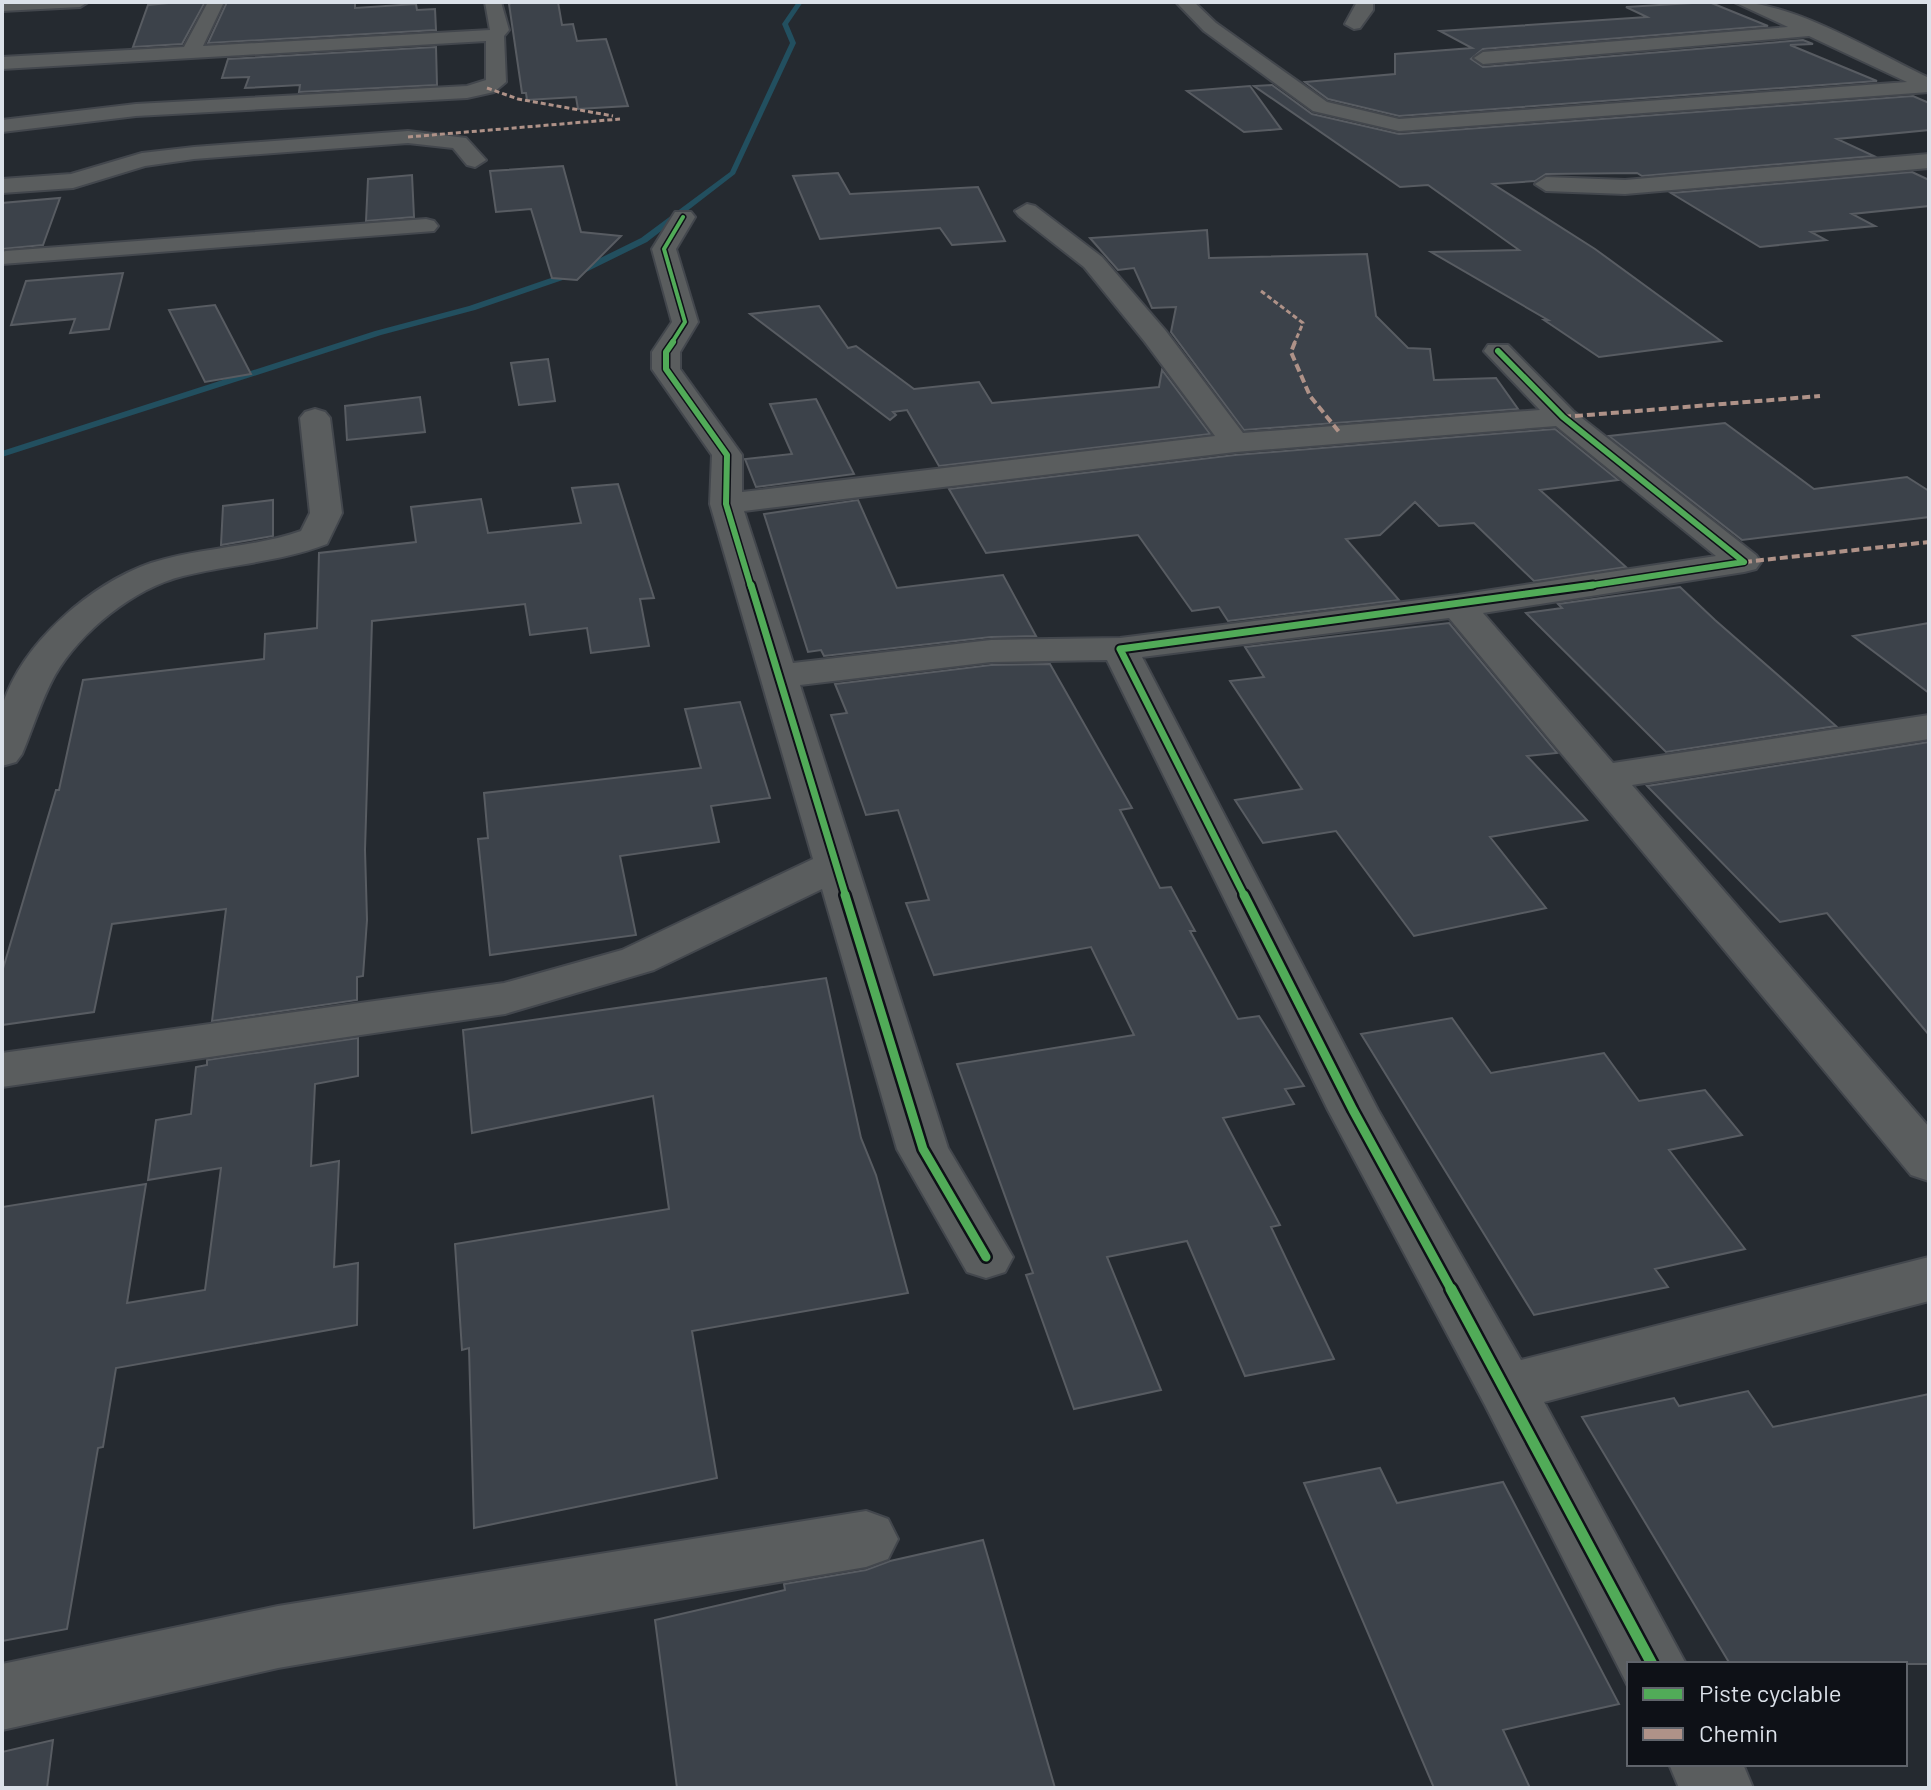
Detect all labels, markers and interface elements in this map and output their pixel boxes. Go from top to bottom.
legend [1627,1662,1907,1766]
text: Piste cyclable [1699,1678,1842,1707]
text: Chemin [1699,1718,1778,1747]

